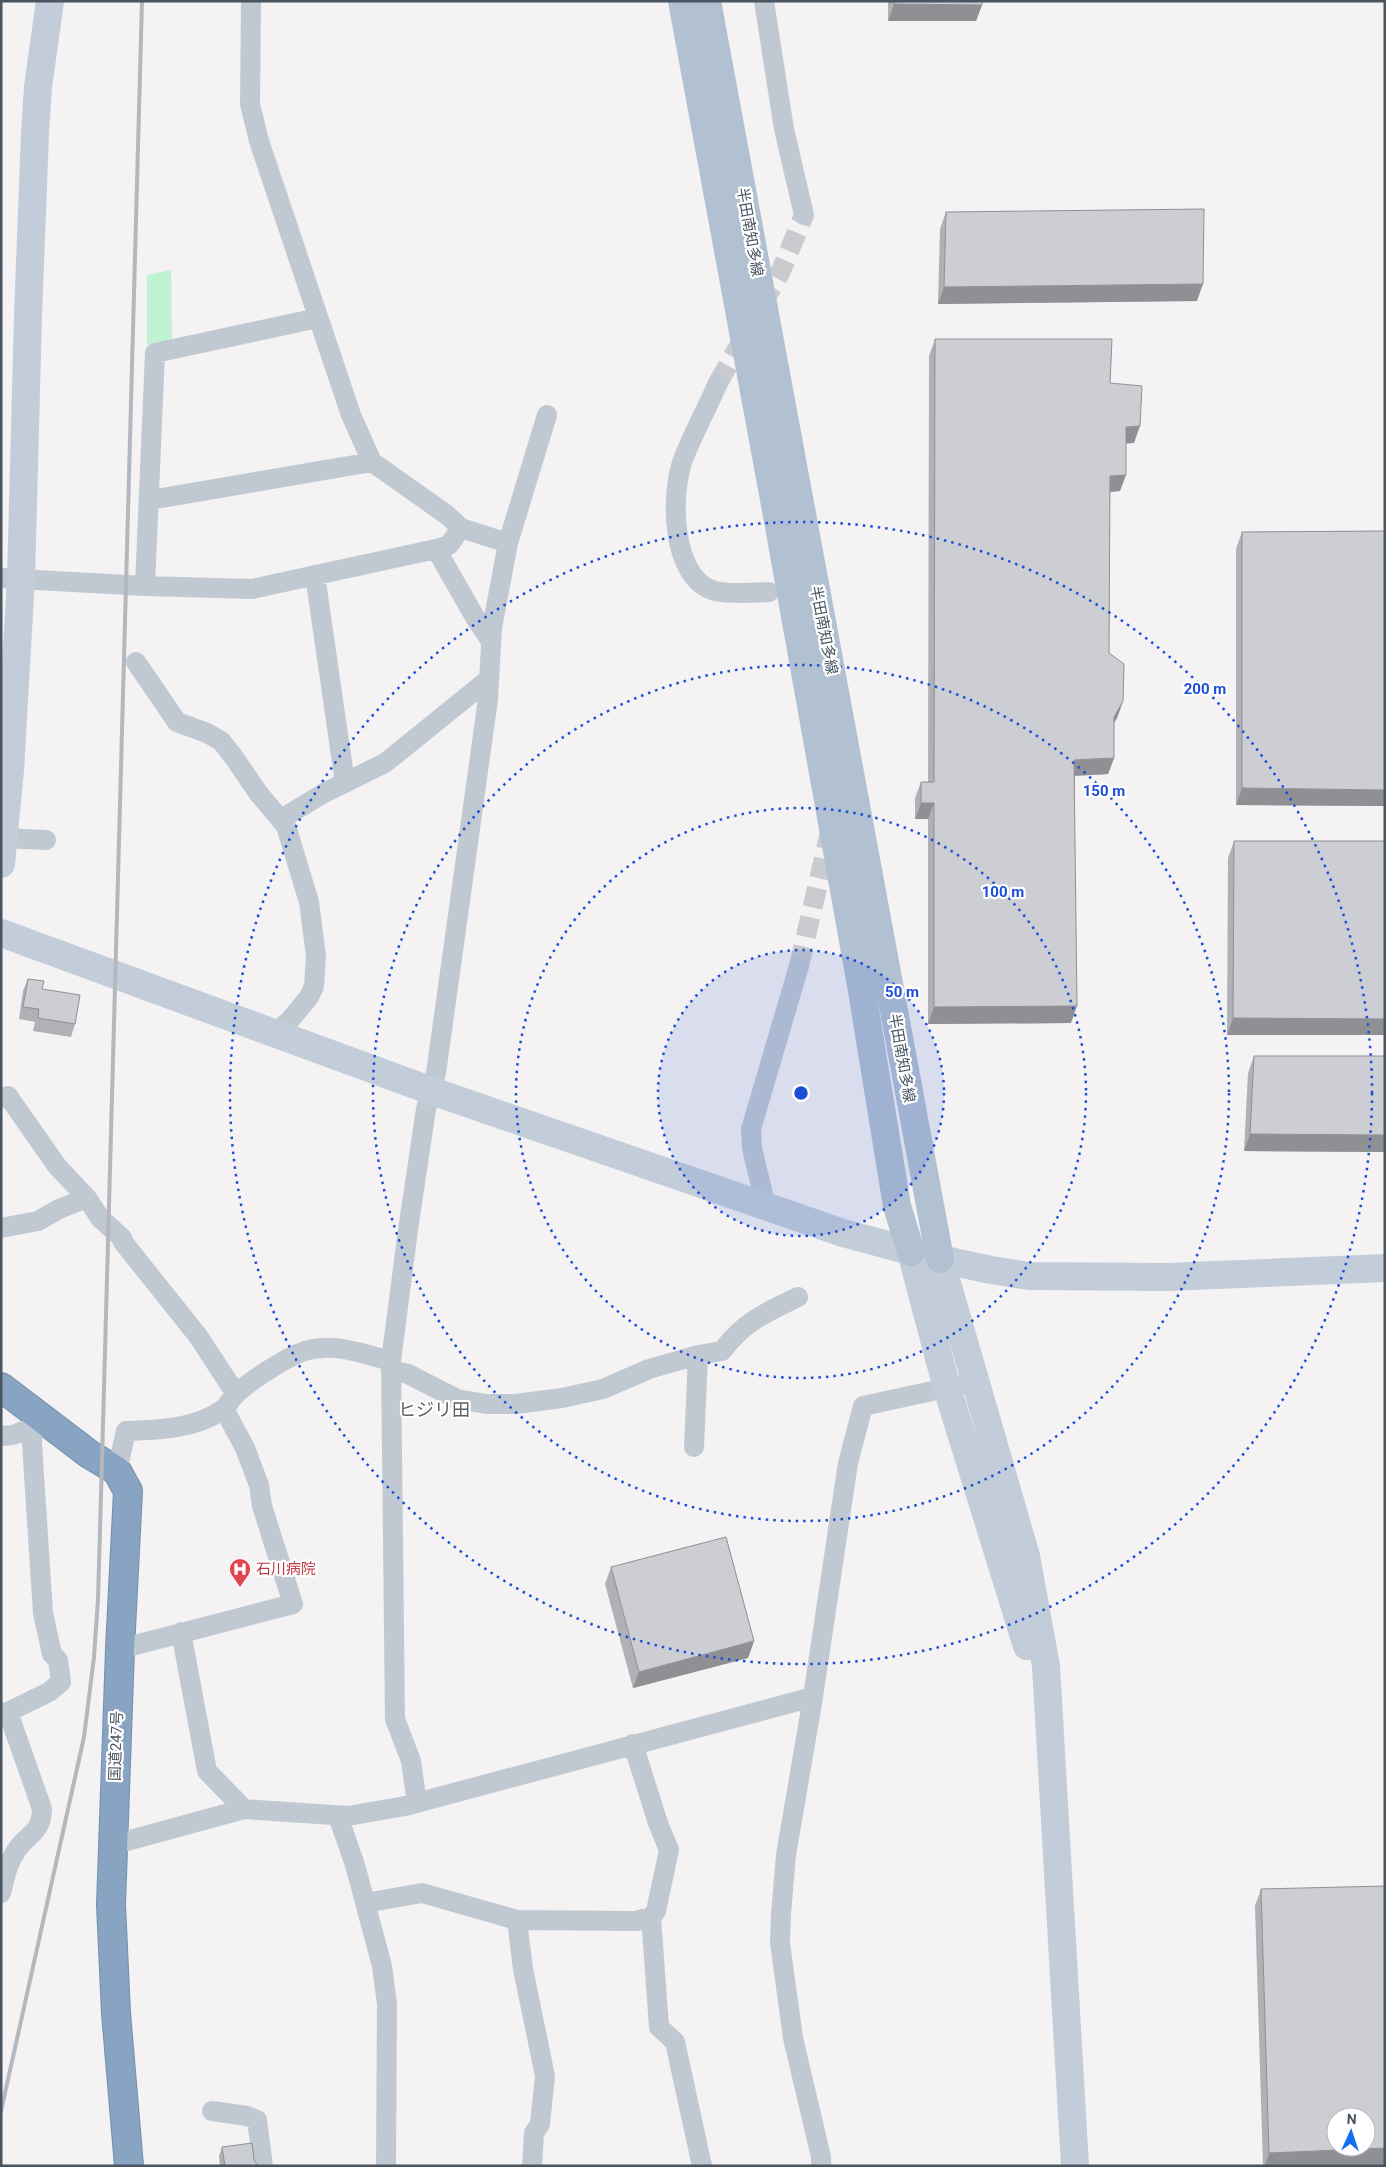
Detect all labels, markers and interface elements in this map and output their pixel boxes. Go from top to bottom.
street label: 半田南知多線 [733,186,767,278]
street label: 半田南知多線 [807,584,841,676]
text: 200 m [1184,680,1226,698]
text: 150 m [1083,782,1125,800]
text: 100 m [982,883,1024,901]
text: 50 m [885,983,919,1001]
street label: 半田南知多線 [885,1012,919,1104]
centre of rings [792,1084,810,1102]
district label: ヒジリ田 [398,1399,470,1420]
hospital icon: 石川病院 [228,1557,252,1588]
place label: 石川病院 [256,1560,316,1578]
street label: 国道247号 [106,1711,126,1781]
north arrow [1326,2107,1376,2157]
text: N [1346,2111,1357,2127]

